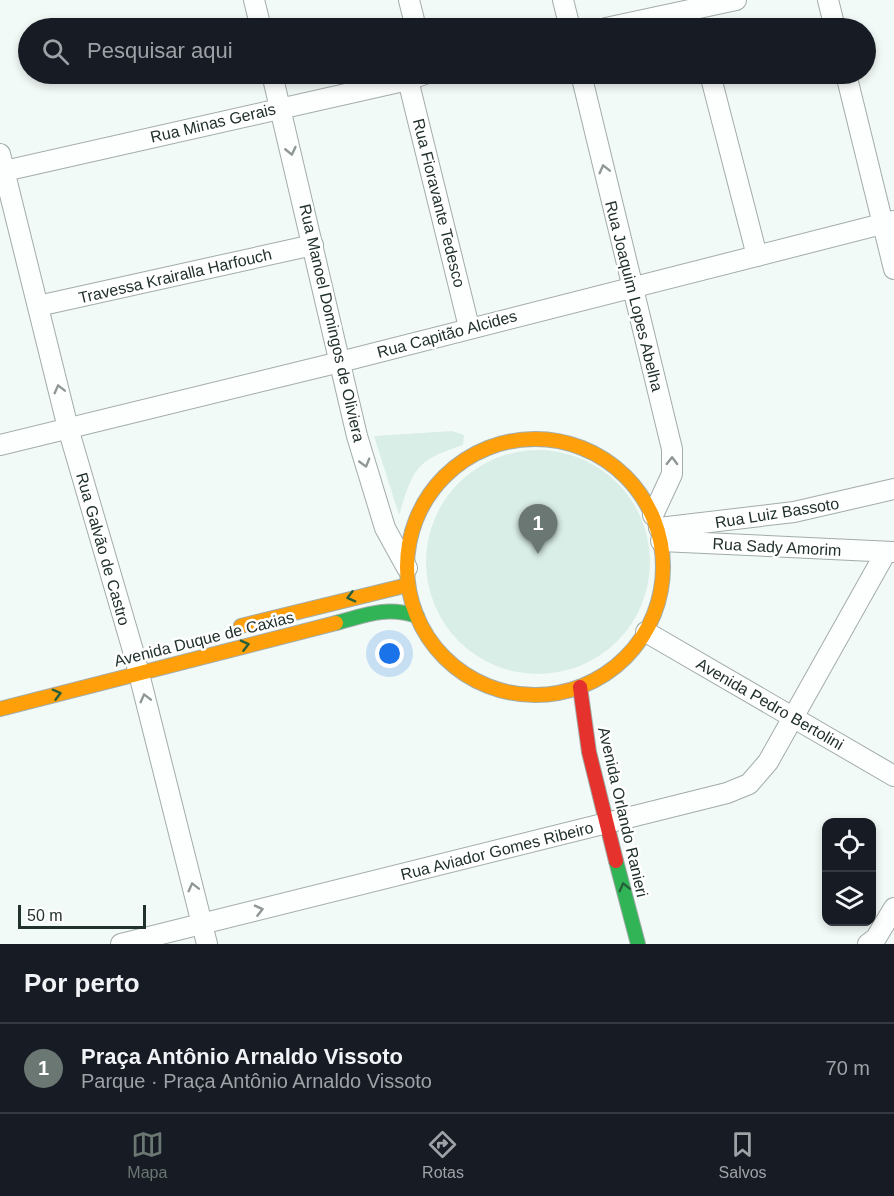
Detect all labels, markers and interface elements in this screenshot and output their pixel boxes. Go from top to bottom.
search box [18,18,876,84]
icon: search [39,35,72,68]
text: Pesquisar aqui [87,38,233,63]
street label: Rua Minas Gerais [149,100,277,146]
street label: Rua Fioravante Tedesco [410,117,468,289]
one-way arrow [283,146,296,156]
one-way arrow [598,165,611,175]
street label: Rua Joaquim Lopes Abelha [602,199,666,393]
street label: Rua Manoel Domingos de Oliviera [296,202,368,444]
street label: Travessa Krairalla Harfouch [77,245,273,307]
street label: Rua Capitão Alcides [375,307,519,361]
one-way arrow [53,384,66,394]
one-way arrow [358,457,370,468]
one-way arrow [666,457,678,466]
street label: Rua Galvão de Castro [73,471,133,628]
street label: Rua Luiz Bassoto [714,495,840,531]
pin: 1 [518,504,558,554]
street label: Rua Sady Amorim [712,535,842,559]
one-way arrow [346,590,356,603]
street label: Avenida Duque de Caxias [112,608,296,670]
your location [375,639,404,668]
one-way arrow [240,640,250,653]
street label: Avenida Pedro Bertolini [693,655,847,753]
one-way arrow [51,688,61,701]
one-way arrow [140,693,152,704]
street label: Avenida Orlando Ranieri [595,725,651,899]
map controls [822,818,876,926]
button: locate [822,818,876,872]
street label: Rua Aviador Gomes Ribeiro [399,819,595,883]
button: layers [822,872,876,926]
one-way arrow [188,882,200,893]
one-way arrow [618,882,631,892]
scale bar [18,902,146,930]
one-way arrow [254,904,264,917]
text: 50 m [27,907,63,924]
text: Por perto [24,968,140,998]
text: Praça Antônio Arnaldo Vissoto [81,1044,403,1069]
text: 1 [38,1057,49,1079]
text: 70 m [826,1057,870,1079]
text: Parque · Praça Antônio Arnaldo Vissoto [81,1070,432,1092]
tab: Mapa [127,1128,167,1182]
tab: Rotas [422,1128,464,1182]
tab: Salvos [719,1128,767,1182]

